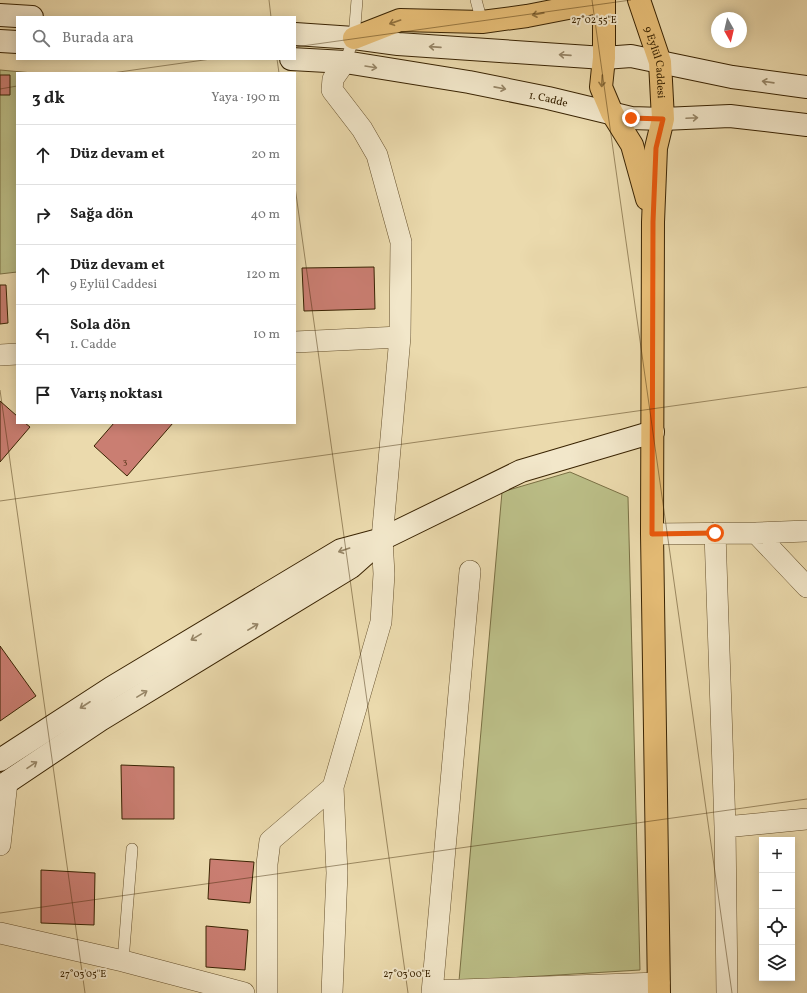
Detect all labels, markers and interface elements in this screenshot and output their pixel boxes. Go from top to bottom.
one-way arrow [532,10,545,18]
north arrow [711,12,747,48]
text: 27°02'55"E [571,13,617,27]
search box [16,16,296,60]
one-way arrow [389,19,402,26]
street label: 9 Eylül Caddesi [639,25,668,99]
icon: search [30,27,52,49]
text: Burada ara [62,28,134,49]
one-way arrow [429,43,442,50]
one-way arrow [559,52,572,59]
one-way arrow [365,63,378,71]
one-way arrow [598,74,606,87]
one-way arrow [762,78,775,86]
one-way arrow [493,84,506,92]
text: 3 dk [32,87,65,110]
street label: 1. Cadde [528,88,569,112]
text: Yaya · 190 m [211,89,280,107]
route end [622,109,640,127]
one-way arrow [685,114,698,121]
icon: ahead [32,144,54,166]
text: Düz devam et [70,144,165,165]
text: 20 m [251,146,280,164]
icon: right [32,204,54,226]
text: Sağa dön [70,204,134,225]
text: 40 m [251,206,280,224]
text: Düz devam et [70,255,165,276]
icon: ahead [32,264,54,286]
text: 120 m [246,266,280,284]
text: 9 Eylül Caddesi [70,276,157,294]
text: Sola dön [70,315,131,336]
icon: left [32,324,54,346]
text: 10 m [253,326,280,344]
text: 1. Cadde [70,336,117,354]
icon: arrive [32,384,54,406]
text: Varış noktası [70,384,163,405]
house number: 3 [123,455,128,468]
route start [706,524,724,542]
one-way arrow [338,547,351,554]
one-way arrow [247,622,259,630]
one-way arrow [190,633,202,641]
one-way arrow [136,690,147,699]
one-way arrow [79,701,91,709]
one-way arrow [26,761,37,769]
map controls [759,837,795,981]
button: + [759,837,795,873]
button: − [759,873,795,909]
button: locate [759,909,795,945]
button: layers [759,945,795,981]
text: 27°03'05"E [60,967,106,981]
text: 27°03'00"E [383,967,431,981]

